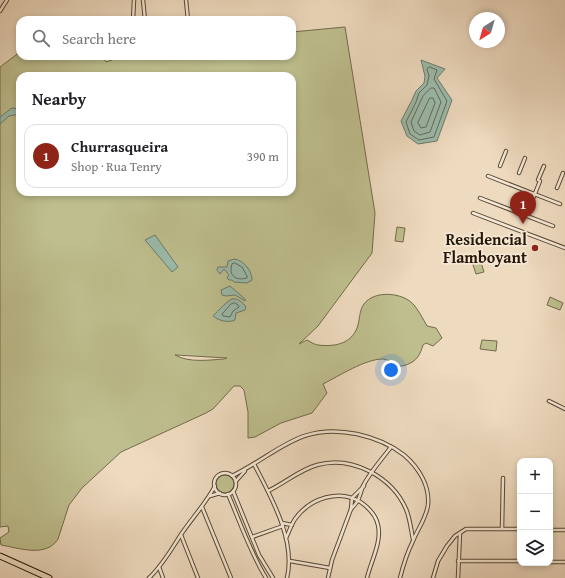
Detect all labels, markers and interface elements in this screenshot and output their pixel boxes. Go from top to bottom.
north arrow [469,12,505,48]
search box [16,16,296,60]
icon: search [30,27,52,49]
text: Search here [62,28,136,49]
text: Nearby [32,86,86,111]
text: Churrasqueira [71,136,168,157]
text: 1 [43,147,49,166]
text: 390 m [247,147,279,166]
text: Shop · Rua Tenry [71,157,162,176]
pin: 1 [510,191,536,224]
place label: Residencial Flamboyant [443,227,527,269]
marker: Residencial Flamboyant [530,243,540,253]
your location [381,360,401,380]
map controls [517,458,553,566]
button: + [517,458,553,494]
button: − [517,494,553,530]
button: layers [517,530,553,566]

